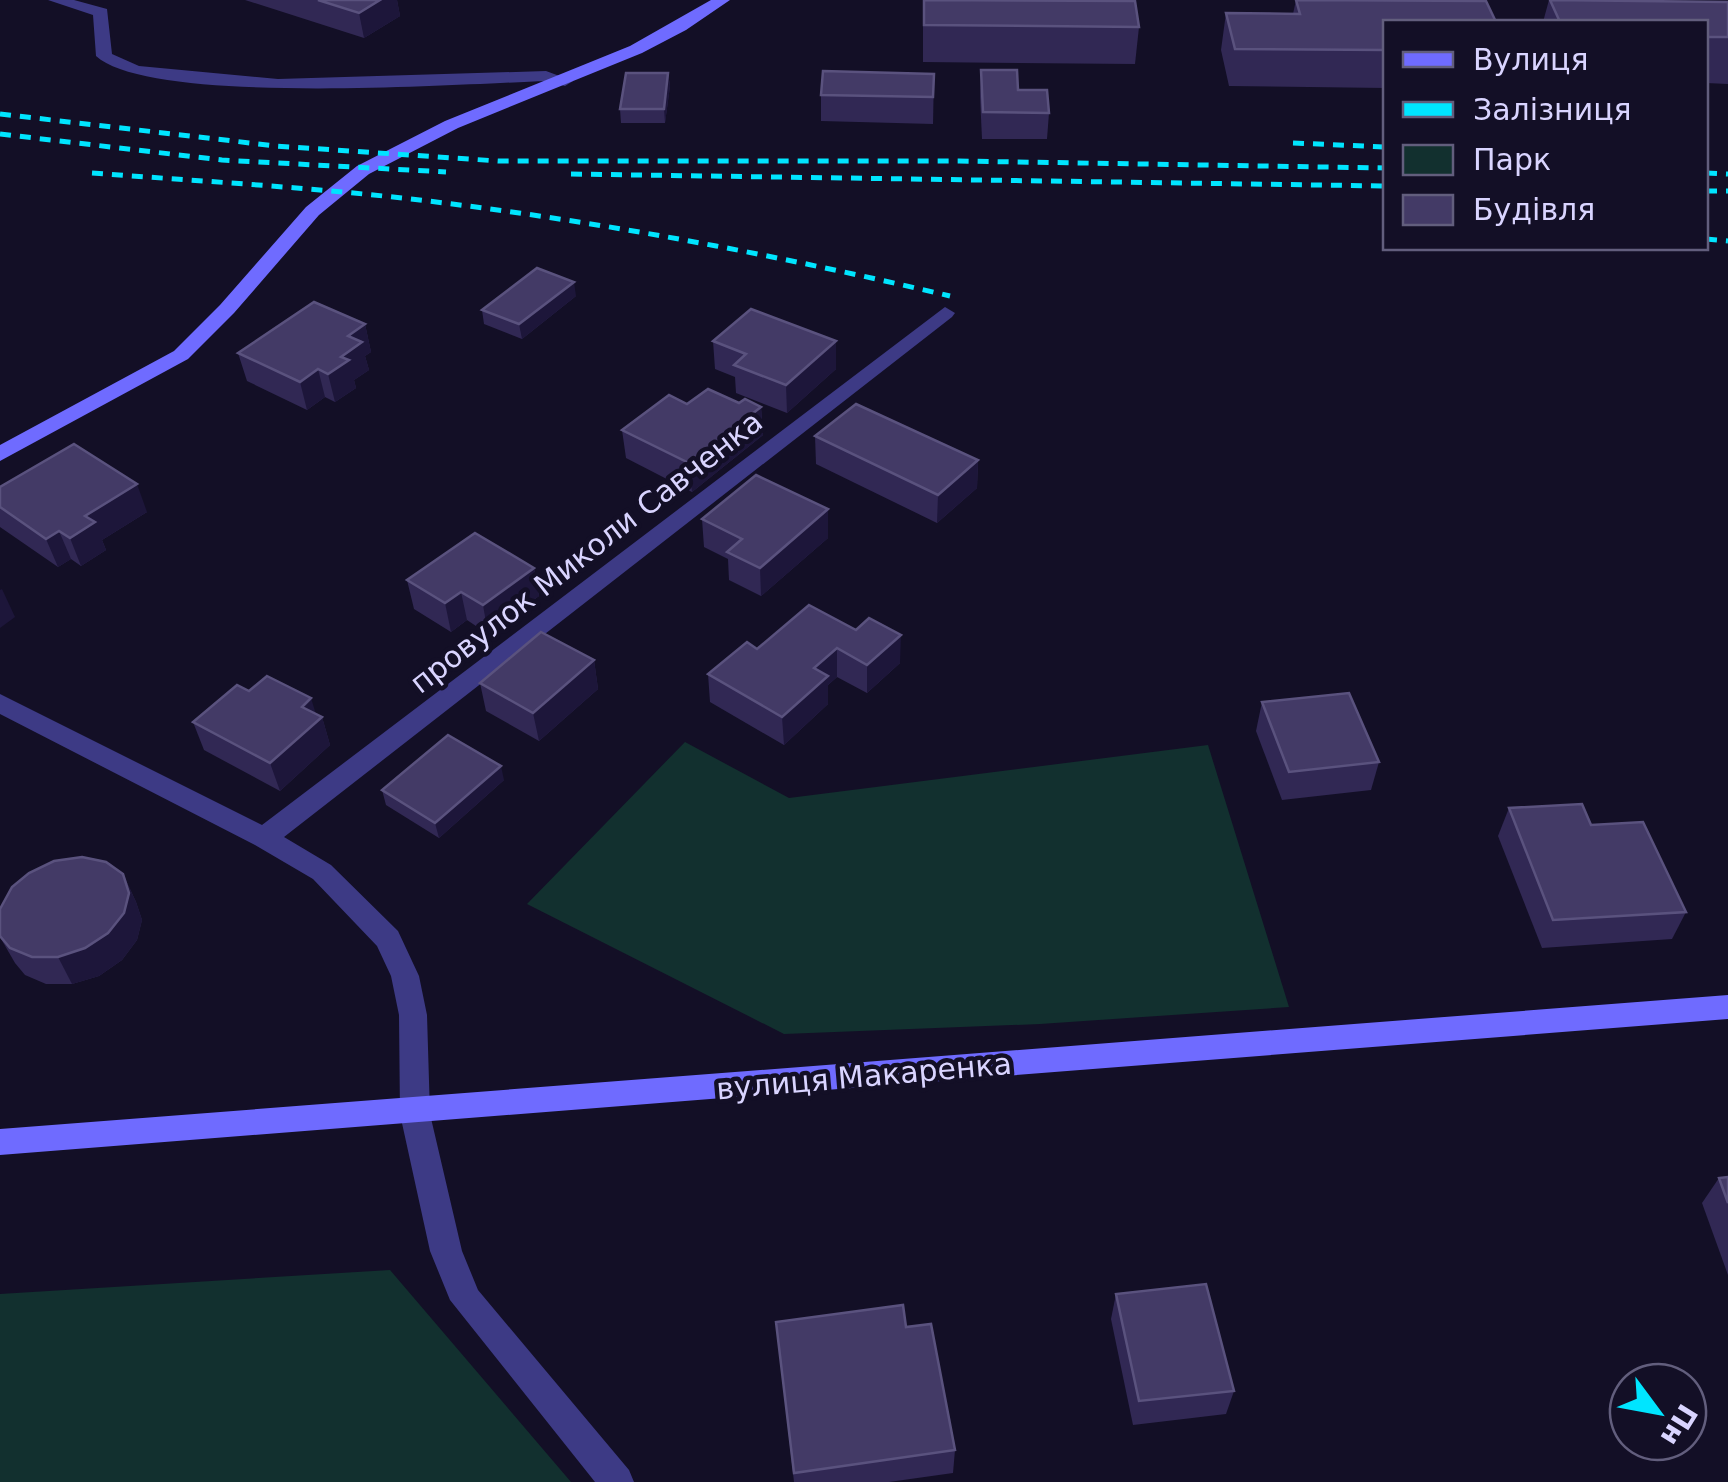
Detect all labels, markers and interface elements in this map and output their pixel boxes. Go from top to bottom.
legend [1383,20,1708,250]
text: Вулиця [1473,42,1588,77]
text: Залізниця [1473,92,1632,127]
text: Парк [1473,142,1551,177]
text: Будівля [1473,192,1595,227]
street label: провулок Миколи Савченка [403,404,769,700]
street label: вулиця Макаренка [715,1046,1013,1106]
north arrow [1608,1362,1708,1462]
text: Пн [1653,1398,1704,1452]

